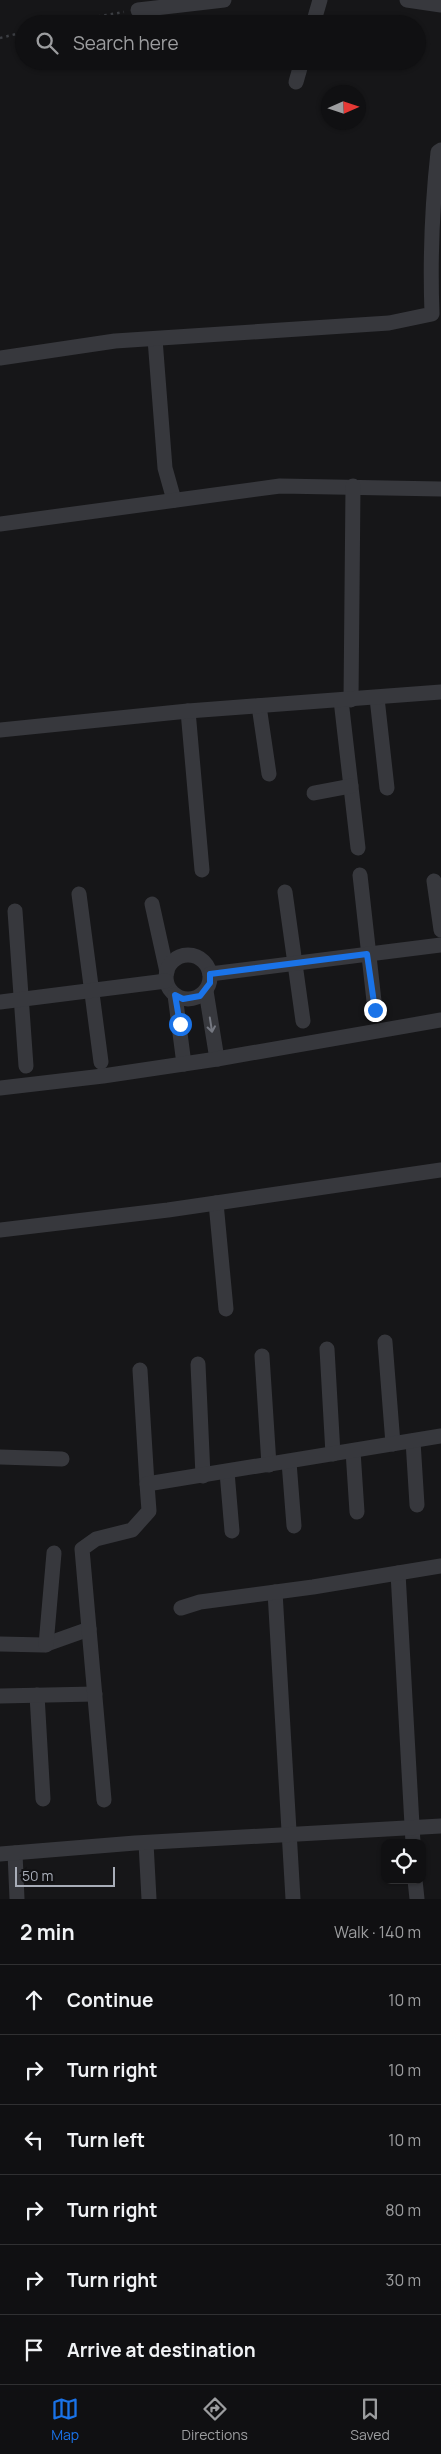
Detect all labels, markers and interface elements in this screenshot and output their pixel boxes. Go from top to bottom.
search box [15,15,426,70]
icon: search [33,29,61,57]
text: Search here [73,30,179,56]
north arrow [321,85,366,130]
route end [364,999,387,1022]
route start [169,1013,192,1036]
one-way arrow [207,1017,217,1033]
map controls [381,1839,426,1884]
button: locate [381,1839,426,1884]
scale bar [15,1864,115,1887]
text: 50 m [22,1866,53,1885]
text: 2 min [20,1918,75,1946]
text: Walk · 140 m [334,1921,421,1943]
icon: ahead [20,1986,48,2014]
text: Continue [67,1987,153,2013]
text: 10 m [388,1989,421,2011]
icon: right [20,2056,48,2084]
text: Turn right [67,2057,157,2083]
text: 10 m [388,2059,421,2081]
icon: left [20,2126,48,2154]
text: Turn left [67,2127,145,2153]
text: 10 m [388,2129,421,2151]
icon: right [20,2196,48,2224]
text: Turn right [67,2197,157,2223]
text: 80 m [385,2199,421,2221]
icon: right [20,2266,48,2294]
text: Turn right [67,2267,157,2293]
text: 30 m [386,2269,421,2291]
icon: arrive [20,2336,48,2364]
text: Arrive at destination [67,2337,256,2363]
tab: Map [51,2395,79,2444]
tab: Directions [182,2395,248,2444]
tab: Saved [350,2395,390,2444]

